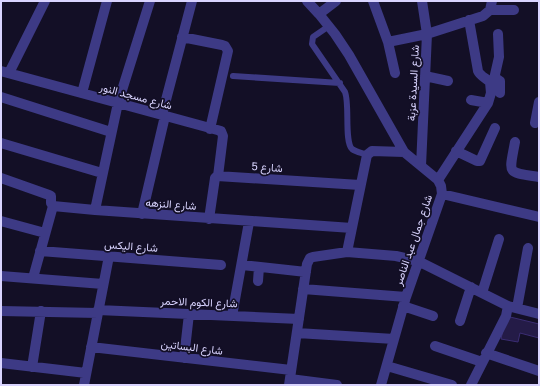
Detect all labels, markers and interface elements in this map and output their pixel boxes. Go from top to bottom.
street label: شارع السيدة عزبة [404,44,423,121]
street label: شارع مسجد النور [97,79,174,113]
street label: شارع 5 [251,159,283,176]
street label: شارع جمال عبد الناصر [391,192,436,289]
street label: شارع النزهه [145,195,197,214]
street label: شارع اليكس [104,237,159,256]
street label: شارع الكوم الاحمر [159,294,238,311]
street label: شارع البساتين [160,336,224,359]

